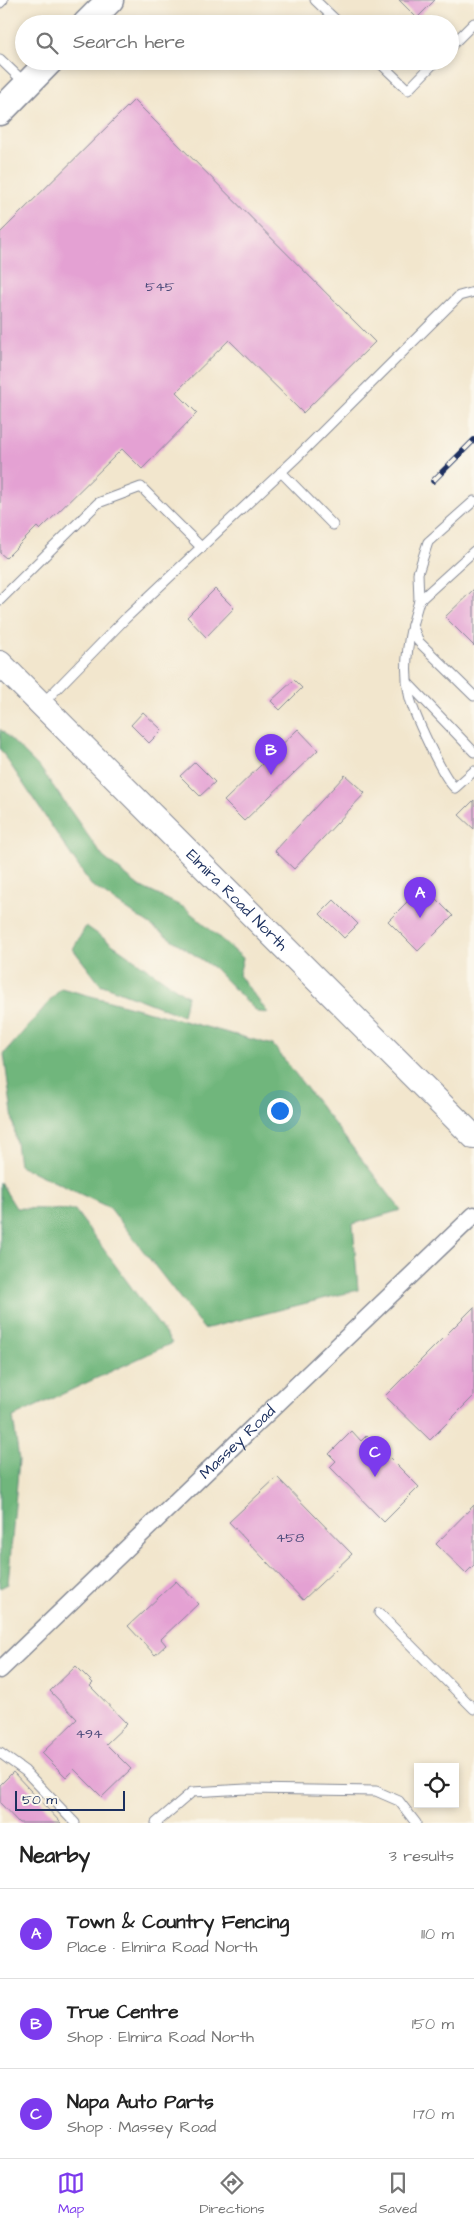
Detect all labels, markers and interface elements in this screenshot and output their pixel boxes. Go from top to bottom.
search box [15,15,459,70]
icon: search [33,29,61,57]
text: Search here [73,29,185,56]
house number: 545 [145,277,175,297]
pin: B [255,734,287,775]
street label: Elmira Road North [181,844,293,956]
pin: A [404,877,436,918]
your location [267,1098,293,1124]
street label: Massey Road [194,1400,280,1484]
pin: C [359,1436,391,1477]
house number: 458 [276,1528,304,1548]
house number: 494 [75,1724,103,1744]
map controls [414,1763,459,1808]
button: locate [414,1763,459,1808]
scale bar [15,1788,125,1811]
text: 50 m [22,1790,57,1810]
text: Nearby [20,1841,90,1870]
text: 3 results [389,1845,454,1867]
text: Town & Country Fencing [67,1909,289,1936]
text: A [31,1923,41,1945]
text: 110 m [421,1923,454,1945]
text: Place · Elmira Road North [67,1936,257,1958]
text: True Centre [67,1999,179,2026]
text: B [30,2013,42,2035]
text: 150 m [412,2013,454,2035]
text: Shop · Elmira Road North [67,2026,254,2048]
text: Napa Auto Parts [67,2089,214,2116]
text: C [30,2103,42,2125]
text: 170 m [413,2103,454,2125]
text: Shop · Massey Road [67,2116,216,2138]
tab: Map [57,2169,85,2219]
tab: Directions [199,2169,264,2219]
tab: Saved [379,2169,417,2219]

